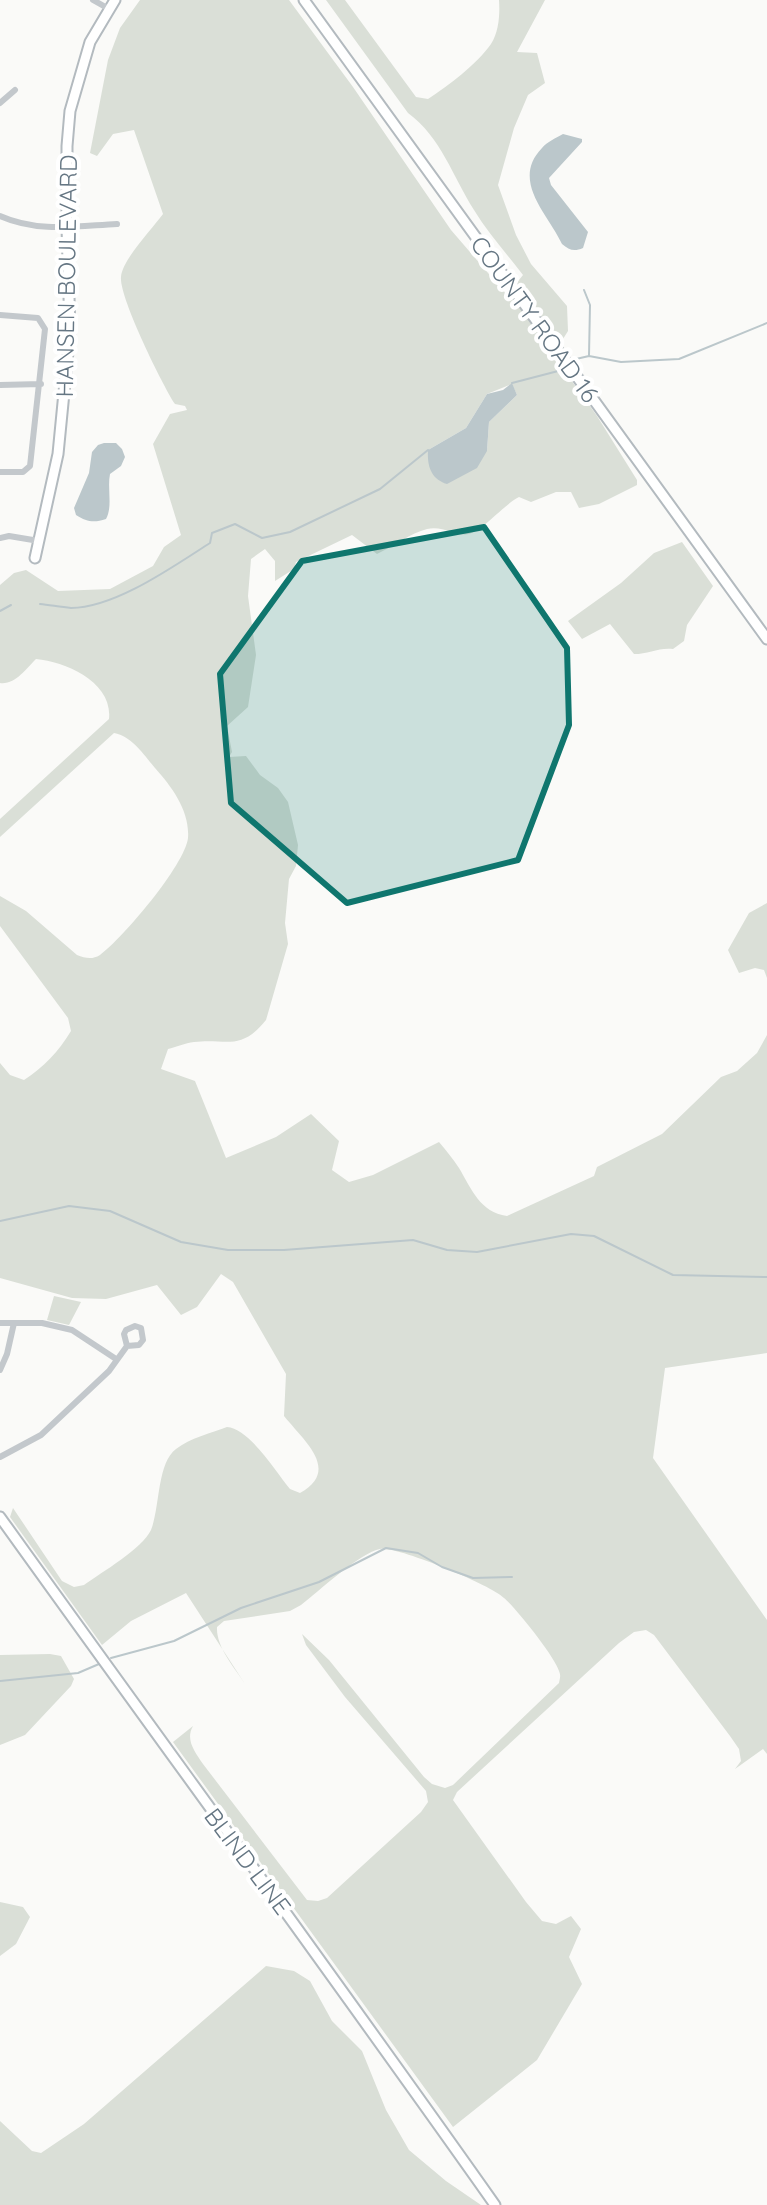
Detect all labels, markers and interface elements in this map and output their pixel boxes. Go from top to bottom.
street label: HANSEN BOULEVARD [49,154,83,398]
street label: COUNTY ROAD 16 [465,230,606,408]
street label: BLIND LINE [198,1802,298,1920]

